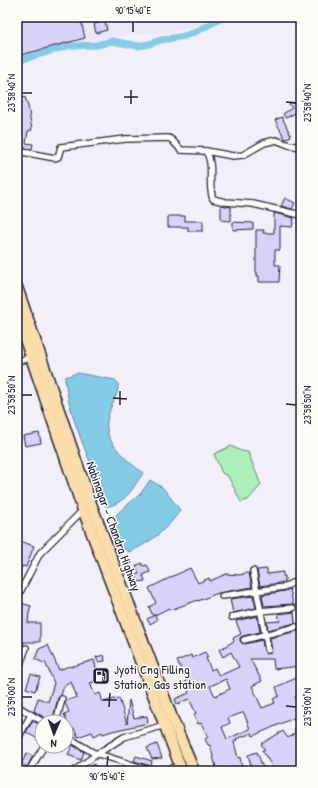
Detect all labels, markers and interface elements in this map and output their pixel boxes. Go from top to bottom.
text: 90°15'40"E [115,4,151,17]
text: 23°58'40"N [5,74,18,112]
text: 23°58'40"N [301,84,314,122]
text: 23°58'50"N [5,376,18,414]
text: 23°58'50"N [301,386,314,424]
street label: Nabinagar - Chandra Highway [82,459,146,594]
place label: Jyoti Cng Filling Station, Gas station [114,660,206,693]
fuel station icon: Jyoti Cng Filling Station, Gas station [91,666,111,686]
text: 23°59'00"N [5,678,18,716]
text: 23°59'00"N [301,688,314,726]
north arrow [34,714,74,754]
text: N [50,737,57,751]
text: 90°15'40"E [89,770,125,783]

